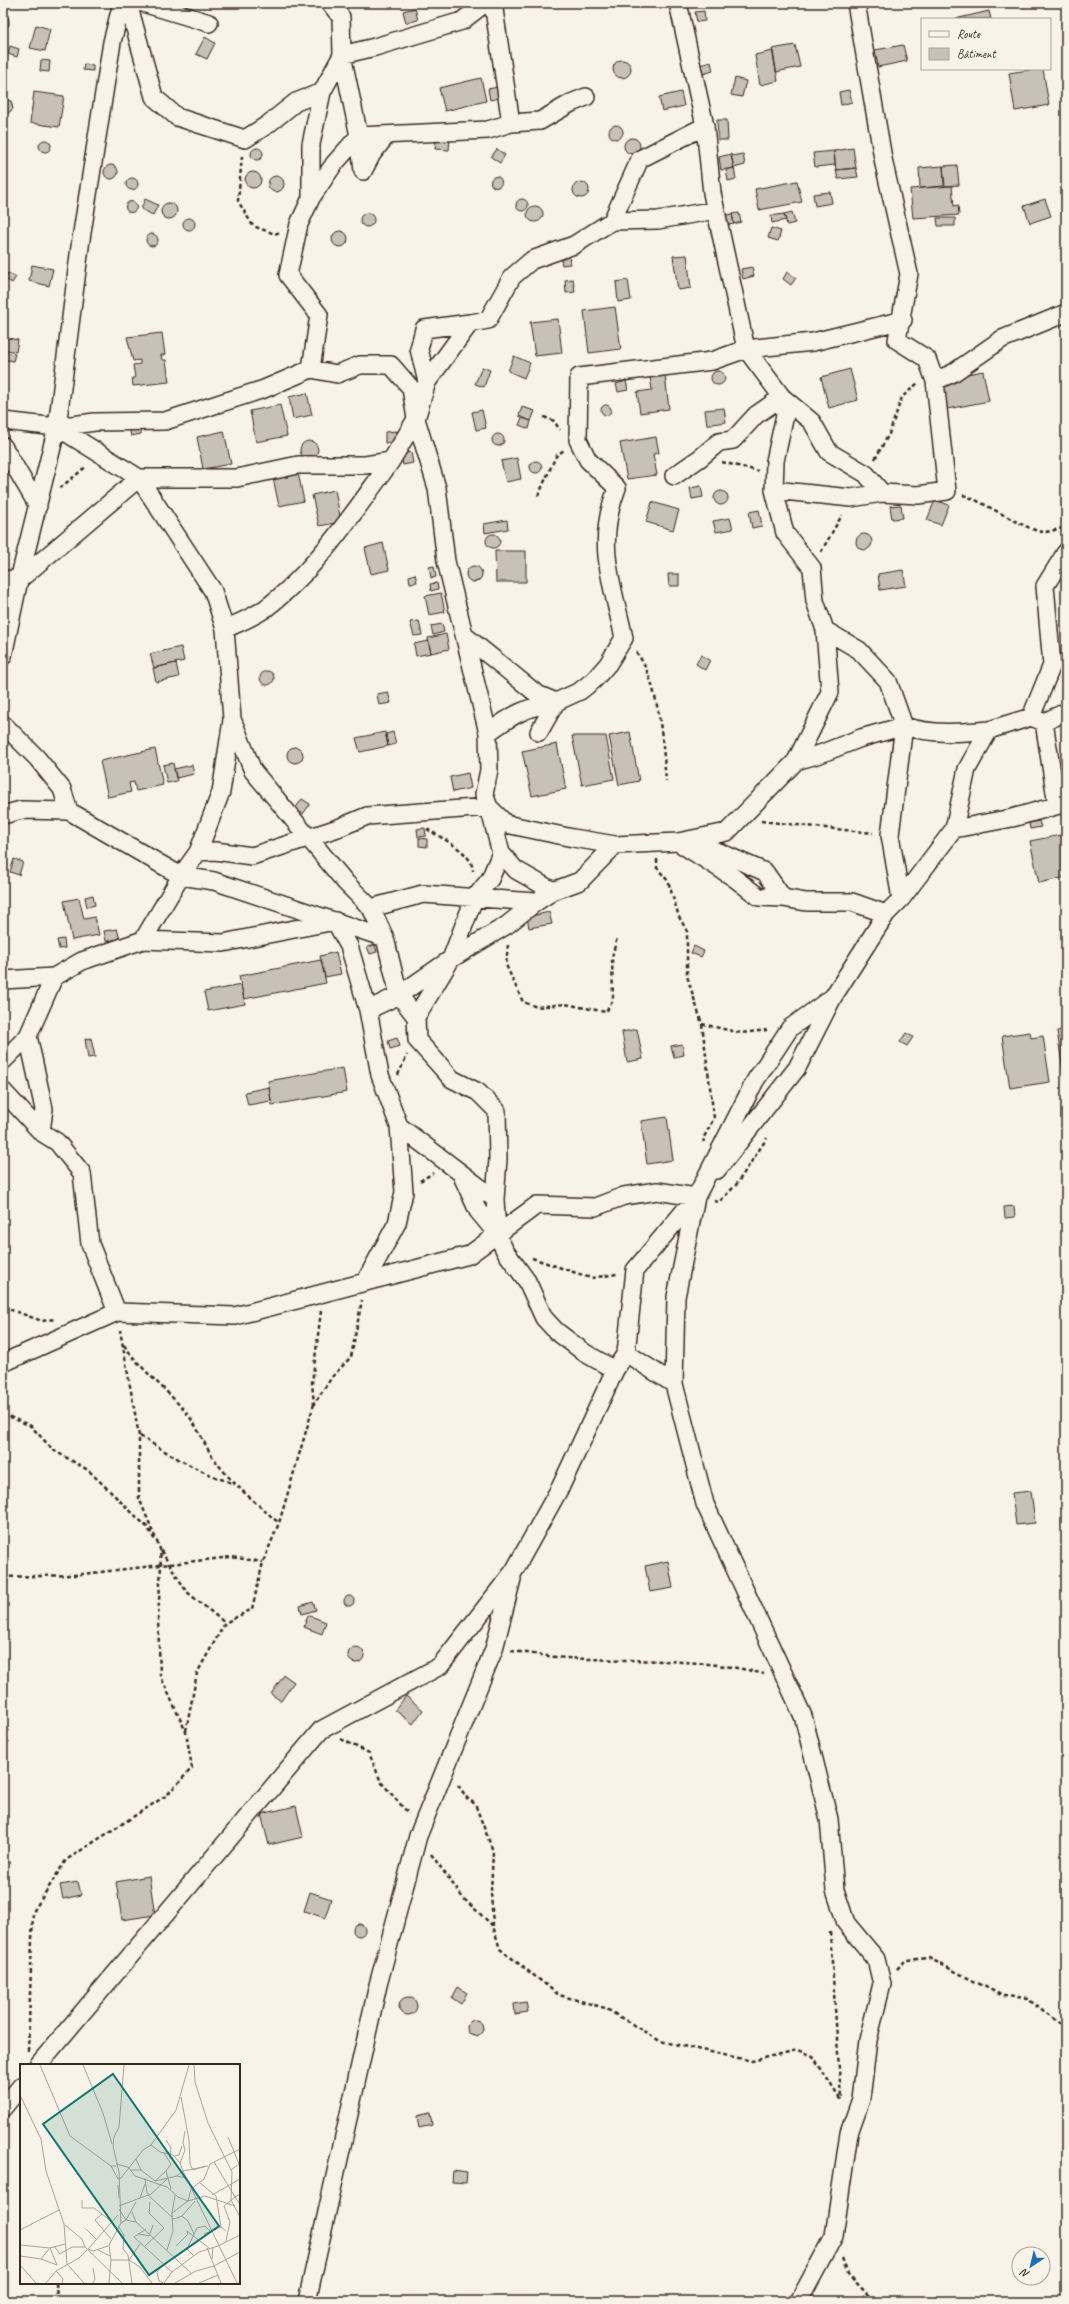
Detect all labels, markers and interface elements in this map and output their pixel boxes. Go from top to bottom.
legend [921,18,1051,70]
text: Route [957,26,981,42]
text: Bâtiment [957,46,996,62]
inset map [20,2064,240,2284]
north arrow [1011,2246,1051,2286]
text: N [1017,2265,1032,2282]

